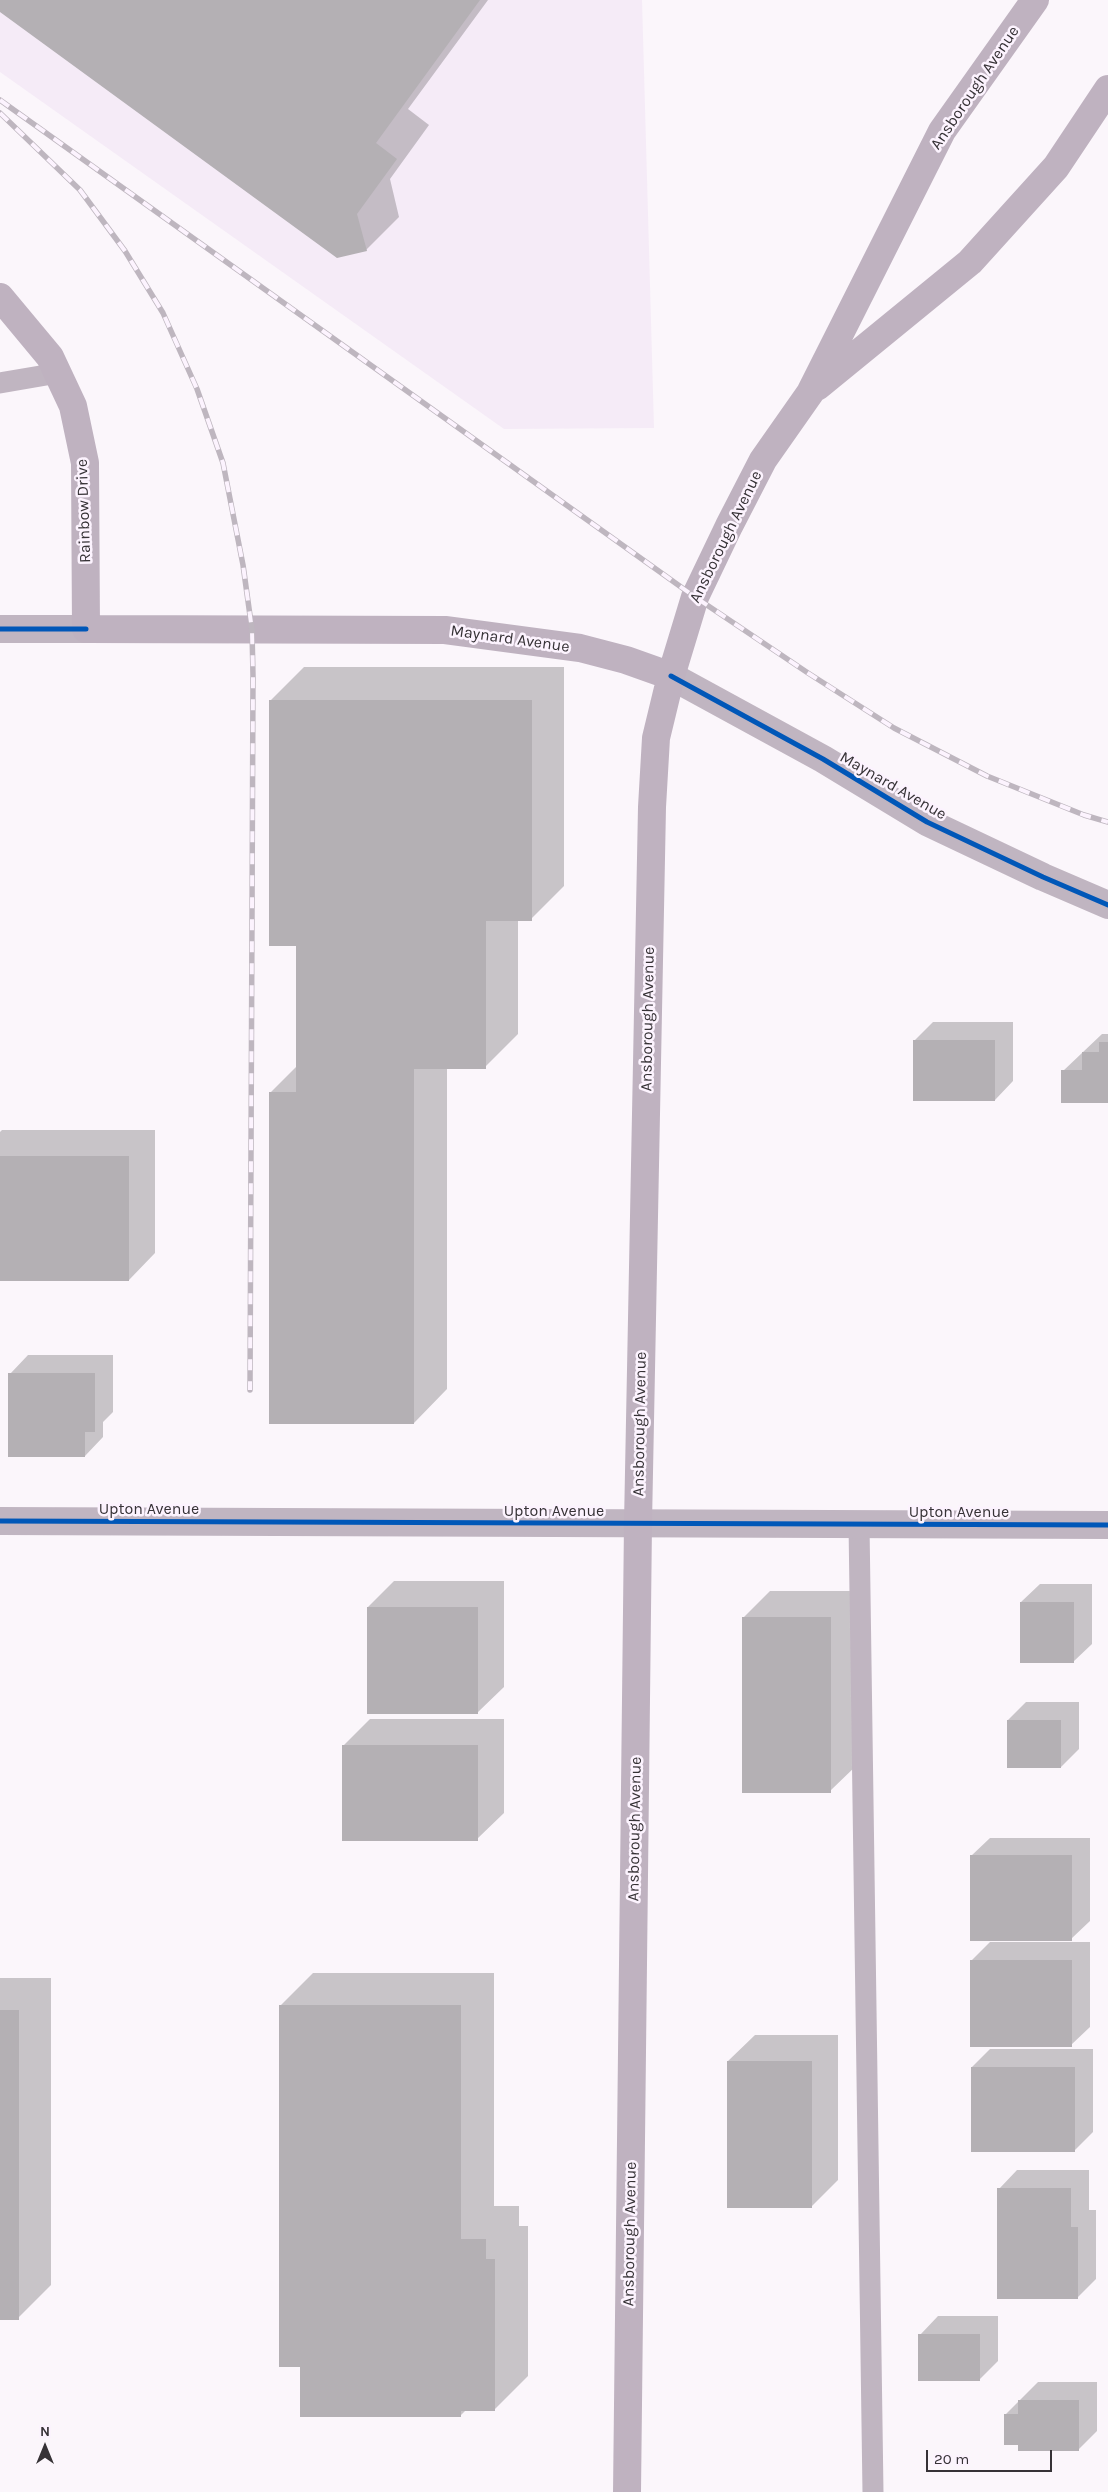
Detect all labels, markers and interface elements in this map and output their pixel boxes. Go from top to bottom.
street label: Ansborough Avenue [927,23,1023,153]
street label: Rainbow Drive [73,459,95,563]
street label: Ansborough Avenue [686,468,766,606]
street label: Maynard Avenue [449,621,571,657]
street label: Maynard Avenue [836,748,950,824]
street label: Ansborough Avenue [637,946,659,1092]
street label: Ansborough Avenue [629,1351,651,1497]
street label: Upton Avenue [99,1499,199,1519]
street label: Upton Avenue [504,1501,604,1521]
street label: Upton Avenue [909,1502,1009,1522]
street label: Ansborough Avenue [624,1756,646,1902]
street label: Ansborough Avenue [619,2161,641,2307]
north arrow [20,2422,70,2472]
text: N [40,2423,50,2440]
scale bar [928,2440,1054,2472]
text: 20 m [934,2450,969,2468]

